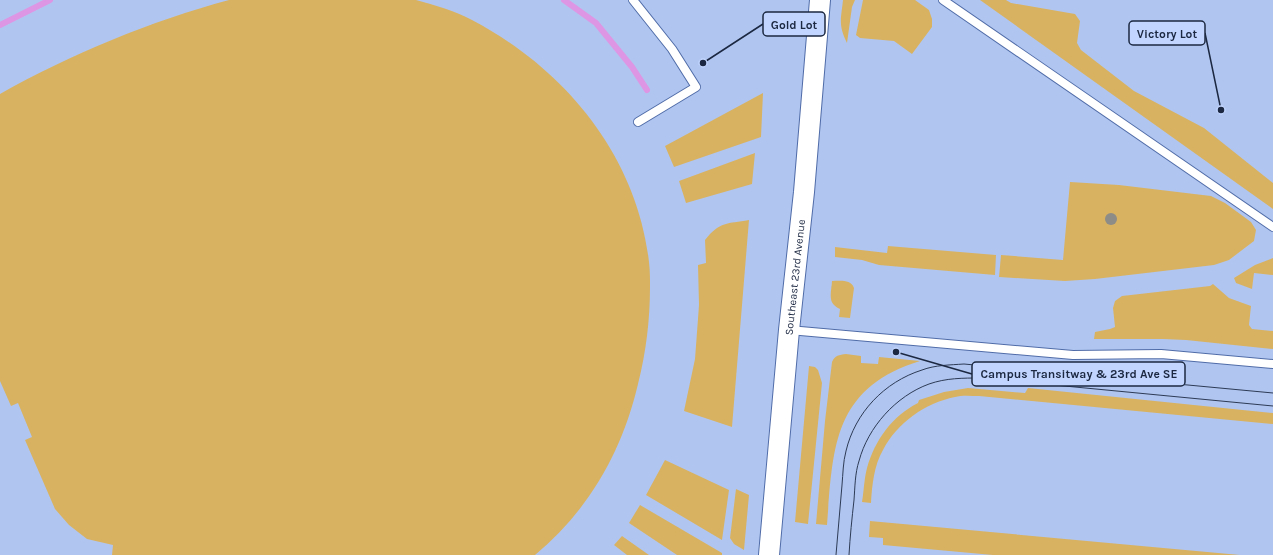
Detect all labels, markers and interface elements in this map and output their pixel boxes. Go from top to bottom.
callout: Gold Lot [763,12,825,36]
text: Gold Lot [771,18,817,32]
callout: Victory Lot [1129,21,1205,45]
text: Victory Lot [1137,27,1197,41]
street label: Southeast 23rd Avenue [782,218,808,336]
callout: Campus Transitway & 23rd Ave SE [972,362,1185,386]
text: Campus Transitway & 23rd Ave SE [980,367,1178,381]

